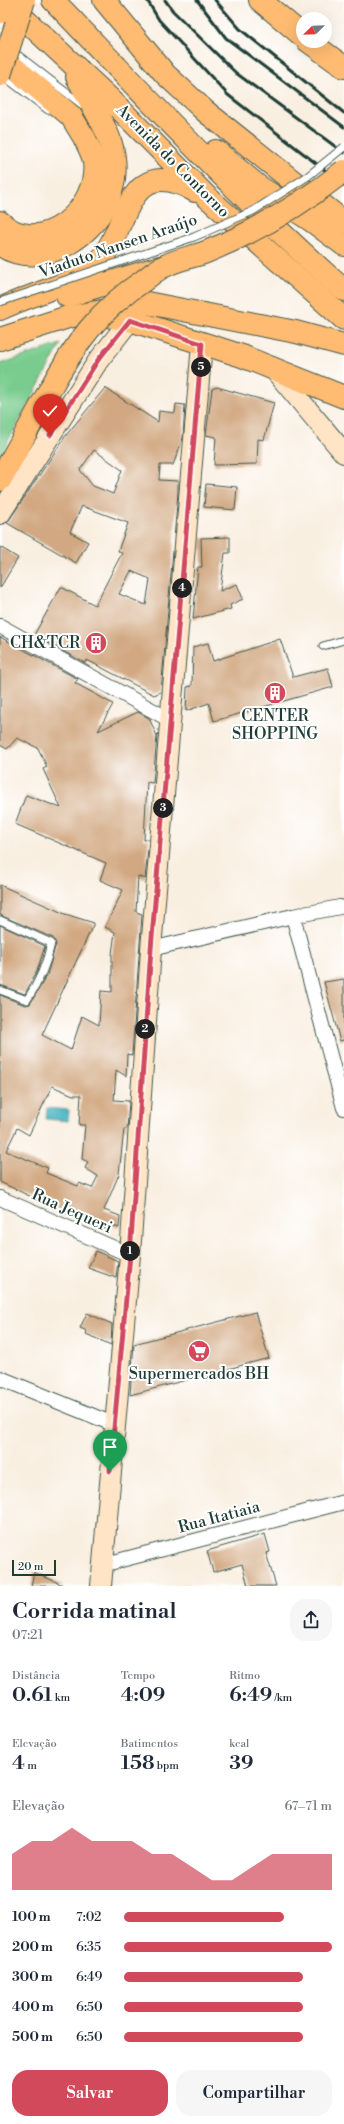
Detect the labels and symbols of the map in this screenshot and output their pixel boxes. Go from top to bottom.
north arrow [296,12,332,48]
street label: Avenida do Contorno [111,99,234,222]
street label: Viaduto Nansen Araújo [35,209,200,283]
pin: 5 [191,357,211,377]
pin [33,394,67,435]
pin: 4 [172,578,192,598]
building icon: CH&TCR [83,630,109,656]
place label: CH&TCR [10,633,81,653]
building icon: CENTER SHOPPING [262,680,288,706]
place label: CENTER SHOPPING [232,706,318,744]
pin: 3 [153,798,173,818]
pin: 2 [135,1019,155,1039]
street label: Rua Jequeri [29,1184,115,1238]
pin: 1 [120,1241,140,1261]
supermarket icon: Supermercados BH [186,1338,212,1364]
place label: Supermercados BH [129,1364,269,1384]
pin [93,1430,127,1471]
street label: Rua Itatiaia [176,1496,263,1538]
scale bar [12,1558,56,1577]

